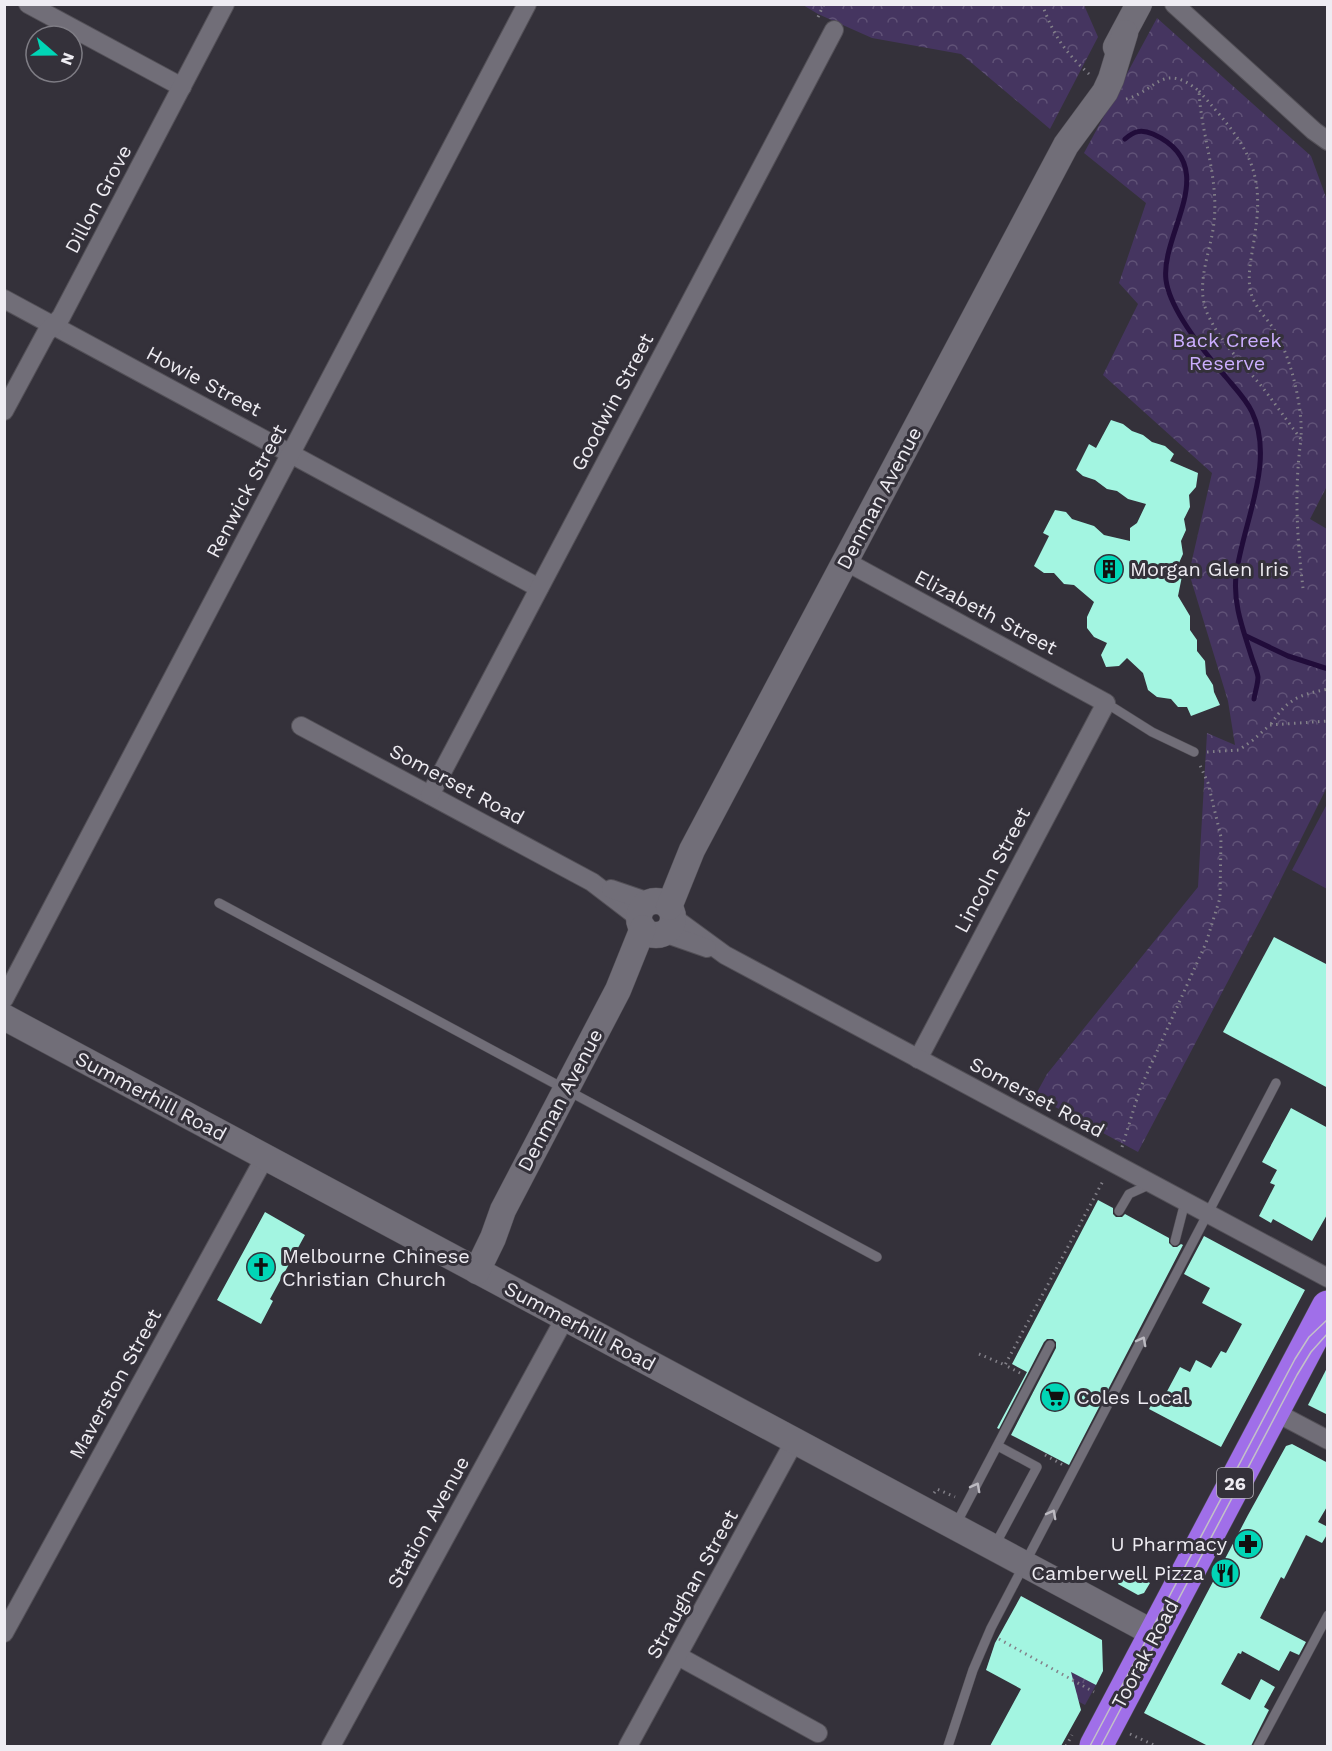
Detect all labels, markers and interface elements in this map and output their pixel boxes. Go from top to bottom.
north arrow [24,24,84,84]
text: N [57,50,79,68]
street label: Dillon Grove [59,141,137,257]
park label: Back Creek Reserve [1172,328,1282,375]
street label: Goodwin Street [566,329,659,475]
street label: Howie Street [142,341,266,422]
street label: Renwick Street [201,420,292,562]
street label: Denman Avenue [831,423,927,573]
building icon: Morgan Glen Iris [1093,553,1125,585]
place label: Morgan Glen Iris [1130,557,1289,581]
street label: Elizabeth Street [911,564,1062,660]
street label: Somerset Road [386,738,528,830]
street label: Lincoln Street [949,803,1035,937]
street label: Denman Avenue [512,1025,608,1175]
street label: Summerhill Road [71,1046,231,1146]
street label: Somerset Road [966,1051,1108,1143]
place label: Melbourne Chinese Christian Church [282,1244,470,1291]
church icon: Melbourne Chinese Christian Church [245,1251,277,1283]
street label: Summerhill Road [500,1276,660,1376]
street label: Maverston Street [64,1304,167,1463]
one-way arrow [1135,1337,1146,1347]
supermarket icon: Coles Local [1039,1381,1071,1413]
place label: Coles Local [1076,1385,1189,1409]
street label: Station Avenue [382,1452,474,1592]
road number: 26 [1217,1468,1253,1498]
one-way arrow [969,1483,980,1493]
street label: Straughan Street [641,1505,743,1663]
one-way arrow [1045,1510,1056,1520]
pharmacy icon: U Pharmacy [1232,1528,1264,1560]
place label: U Pharmacy [1110,1532,1228,1556]
restaurant icon: Camberwell Pizza [1209,1557,1241,1589]
place label: Camberwell Pizza [1031,1561,1204,1585]
street label: Toorak Road [1106,1596,1184,1712]

